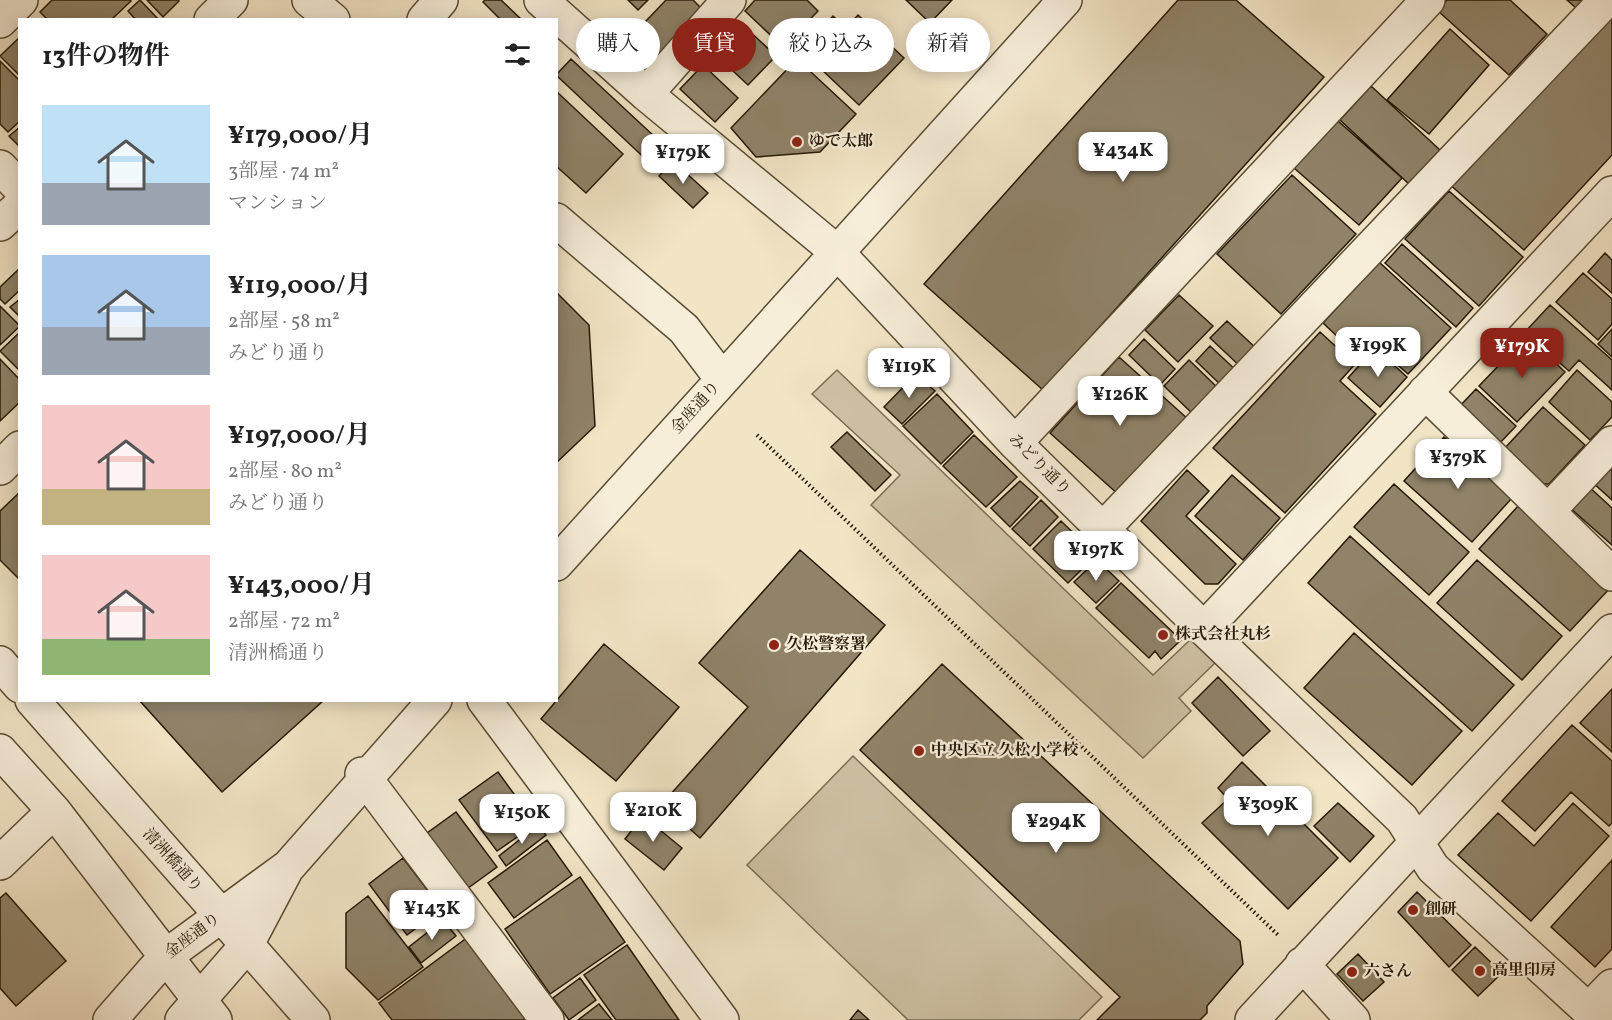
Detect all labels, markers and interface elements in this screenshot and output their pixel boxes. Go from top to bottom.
chip: 購入 [576,18,660,72]
chip: 賃貸 [672,18,756,72]
chip: 絞り込み [768,18,894,72]
chip: 新着 [906,18,990,72]
icon: filters [501,38,534,71]
text: 13件の物件 [42,39,170,75]
text: ¥179,000/月 [228,118,373,154]
icon: home [90,129,162,201]
place label: ゆで太郎 [809,131,873,153]
pin: ¥434K [1081,132,1165,183]
pin: ¥179K [641,134,725,185]
marker: ゆで太郎 [790,135,804,149]
text: ¥434K [1093,137,1153,165]
text: ¥179K [655,139,711,167]
text: 3部屋 · 74 m² [228,158,339,186]
text: マンション [228,190,327,218]
text: ¥119,000/月 [228,268,372,304]
icon: home [90,279,162,351]
text: 2部屋 · 58 m² [228,308,340,336]
pin: ¥199K [1336,327,1420,378]
pin: ¥179K [1480,328,1564,379]
text: ¥199K [1349,332,1407,360]
text: ¥179K [1494,333,1550,361]
text: みどり通り [228,340,328,368]
pin: ¥119K [867,348,951,399]
text: ¥119K [882,353,936,381]
pin: ¥126K [1078,376,1162,427]
street label: 金座通り [666,377,726,439]
text: ¥126K [1092,381,1148,409]
text: ¥197,000/月 [228,418,371,454]
icon: home [90,429,162,501]
street label: みどり通り [1003,429,1075,501]
pin: ¥379K [1416,439,1500,490]
text: ¥379K [1429,444,1487,472]
text: 2部屋 · 80 m² [228,458,342,486]
text: みどり通り [228,490,328,518]
pin: ¥197K [1054,531,1138,582]
text: ¥197K [1068,536,1124,564]
text: ¥143,000/月 [228,568,375,604]
icon: home [90,579,162,651]
text: 2部屋 · 72 m² [228,608,340,636]
place label: 株式会社丸杉 [1175,624,1271,646]
marker: 株式会社丸杉 [1156,628,1170,642]
place label: 久松警察署 [786,634,866,656]
marker: 久松警察署 [767,638,781,652]
text: 清洲橋通り [228,640,328,668]
place label: 中央区立 久松小学校 [931,740,1079,762]
marker: 中央区立 久松小学校 [912,744,926,758]
pin: ¥309K [1226,786,1310,837]
text: ¥309K [1238,791,1298,819]
pin: ¥210K [611,792,695,843]
pin: ¥150K [480,794,564,845]
text: ¥210K [624,797,682,825]
text: ¥150K [494,799,550,827]
pin: ¥294K [1014,803,1098,854]
text: ¥294K [1026,808,1086,836]
street label: 清洲橋通り [137,824,207,898]
pin: ¥143K [390,890,474,941]
text: ¥143K [404,895,460,923]
place label: 創研 [1425,899,1457,921]
marker: 創研 [1406,903,1420,917]
street label: 金座通り [161,908,225,964]
place label: 高里印房 [1492,960,1556,982]
place label: 六さん [1364,961,1412,983]
marker: 高里印房 [1473,964,1487,978]
marker: 六さん [1345,965,1359,979]

